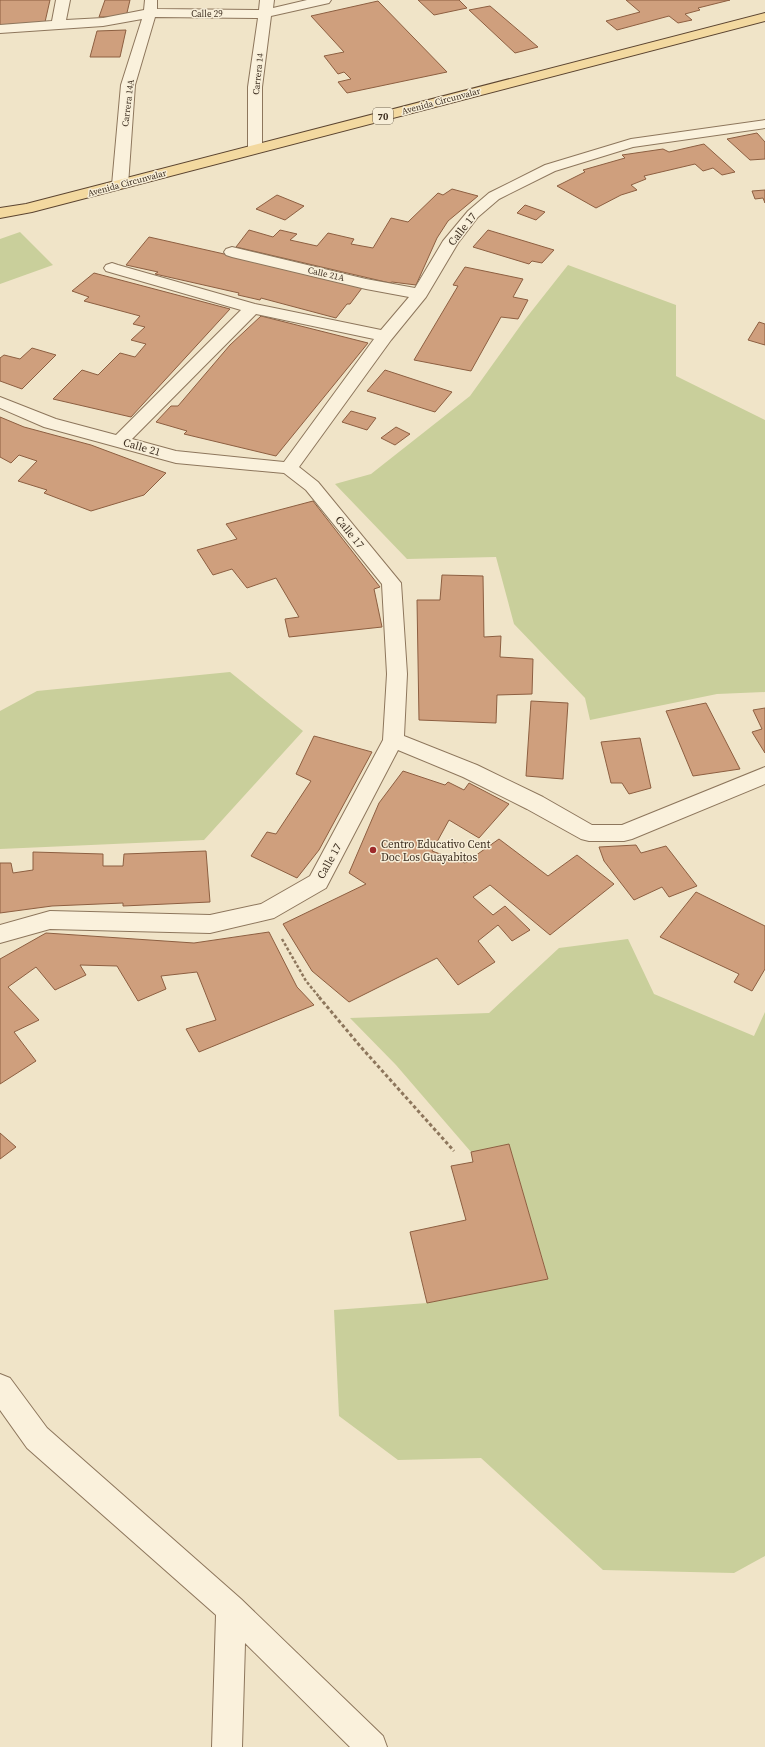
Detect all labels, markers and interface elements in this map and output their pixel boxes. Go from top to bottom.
street label: Calle 29 [191,8,223,20]
street label: Carrera 14 [250,52,266,95]
street label: Carrera 14A [119,79,137,127]
street label: Avenida Circunvalar [400,85,482,117]
road number: 70 [373,108,393,124]
street label: Avenida Circunvalar [86,167,168,199]
street label: Calle 17 [445,209,480,249]
street label: Calle 21A [306,264,346,284]
street label: Calle 21 [121,435,162,460]
street label: Calle 17 [332,513,368,552]
place label: Centro Educativo Cent Doc Los Guayabitos [381,837,491,865]
street label: Calle 17 [314,840,346,882]
marker: Centro Educativo Cent Doc Los Guayabitos [368,845,378,855]

